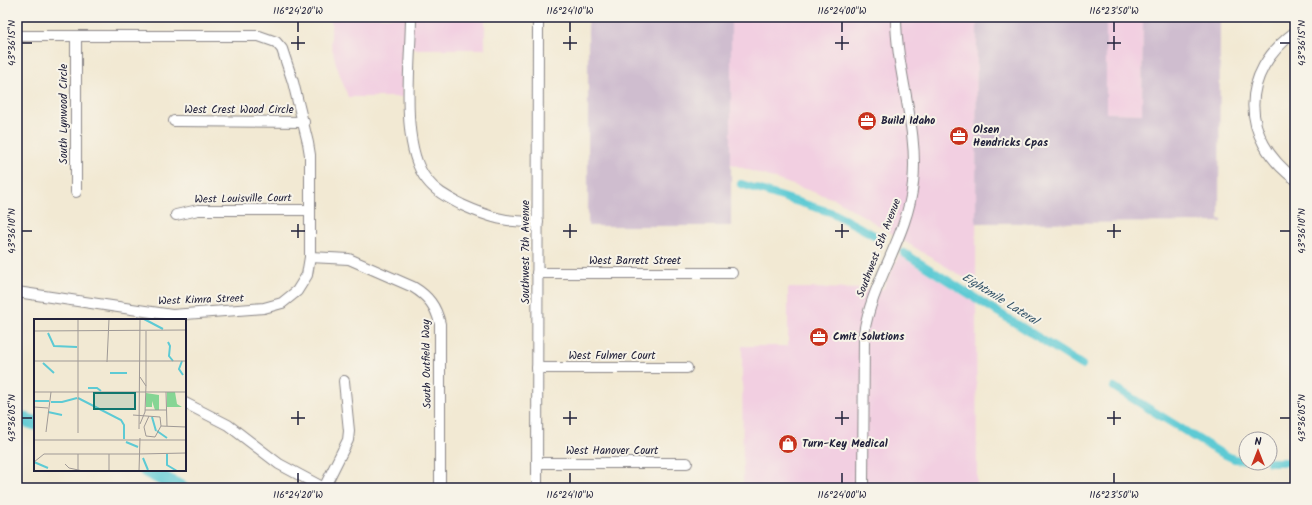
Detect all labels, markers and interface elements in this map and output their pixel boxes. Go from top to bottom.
text: 116°24'20"W [273,3,323,19]
text: 116°24'10"W [546,3,594,19]
text: 116°24'00"W [817,3,867,19]
text: 116°23'50"W [1089,3,1139,19]
text: 43°36'15"N [4,20,20,66]
text: 43°36'15"N [1294,20,1310,66]
street label: South Lynwood Circle [55,64,73,164]
street label: West Crest Wood Circle [184,101,294,119]
office icon: Build Idaho [856,110,878,132]
place label: Build Idaho [881,112,935,130]
place label: Olsen Hendricks Cpas [973,121,1049,152]
office icon: Olsen Hendricks Cpas [948,125,970,147]
street label: West Louisville Court [194,189,293,209]
street label: Southwest 5th Avenue [852,196,906,300]
street label: Southwest 7th Avenue [517,200,535,304]
text: 43°36'10"N [4,208,20,254]
text: 43°36'10"N [1294,208,1310,254]
street label: West Barrett Street [589,252,682,270]
water label: Eightmile Lateral [958,268,1044,331]
street label: West Kimra Street [158,289,245,310]
street label: South Outfield Way [417,318,437,409]
inset map [34,319,186,471]
office icon: Cmit Solutions [808,326,830,348]
place label: Cmit Solutions [833,328,905,346]
street label: West Fulmer Court [568,347,656,365]
text: 43°36'05"N [4,394,20,442]
text: 43°36'05"N [1294,394,1310,442]
north arrow [1238,431,1278,471]
shop icon: Turn-Key Medical [777,433,799,455]
text: N [1255,433,1262,451]
place label: Turn-Key Medical [802,435,888,453]
street label: West Hanover Court [566,442,659,460]
text: 116°24'20"W [273,487,323,503]
text: 116°24'10"W [546,487,594,503]
text: 116°24'00"W [817,487,867,503]
text: 116°23'50"W [1089,487,1139,503]

